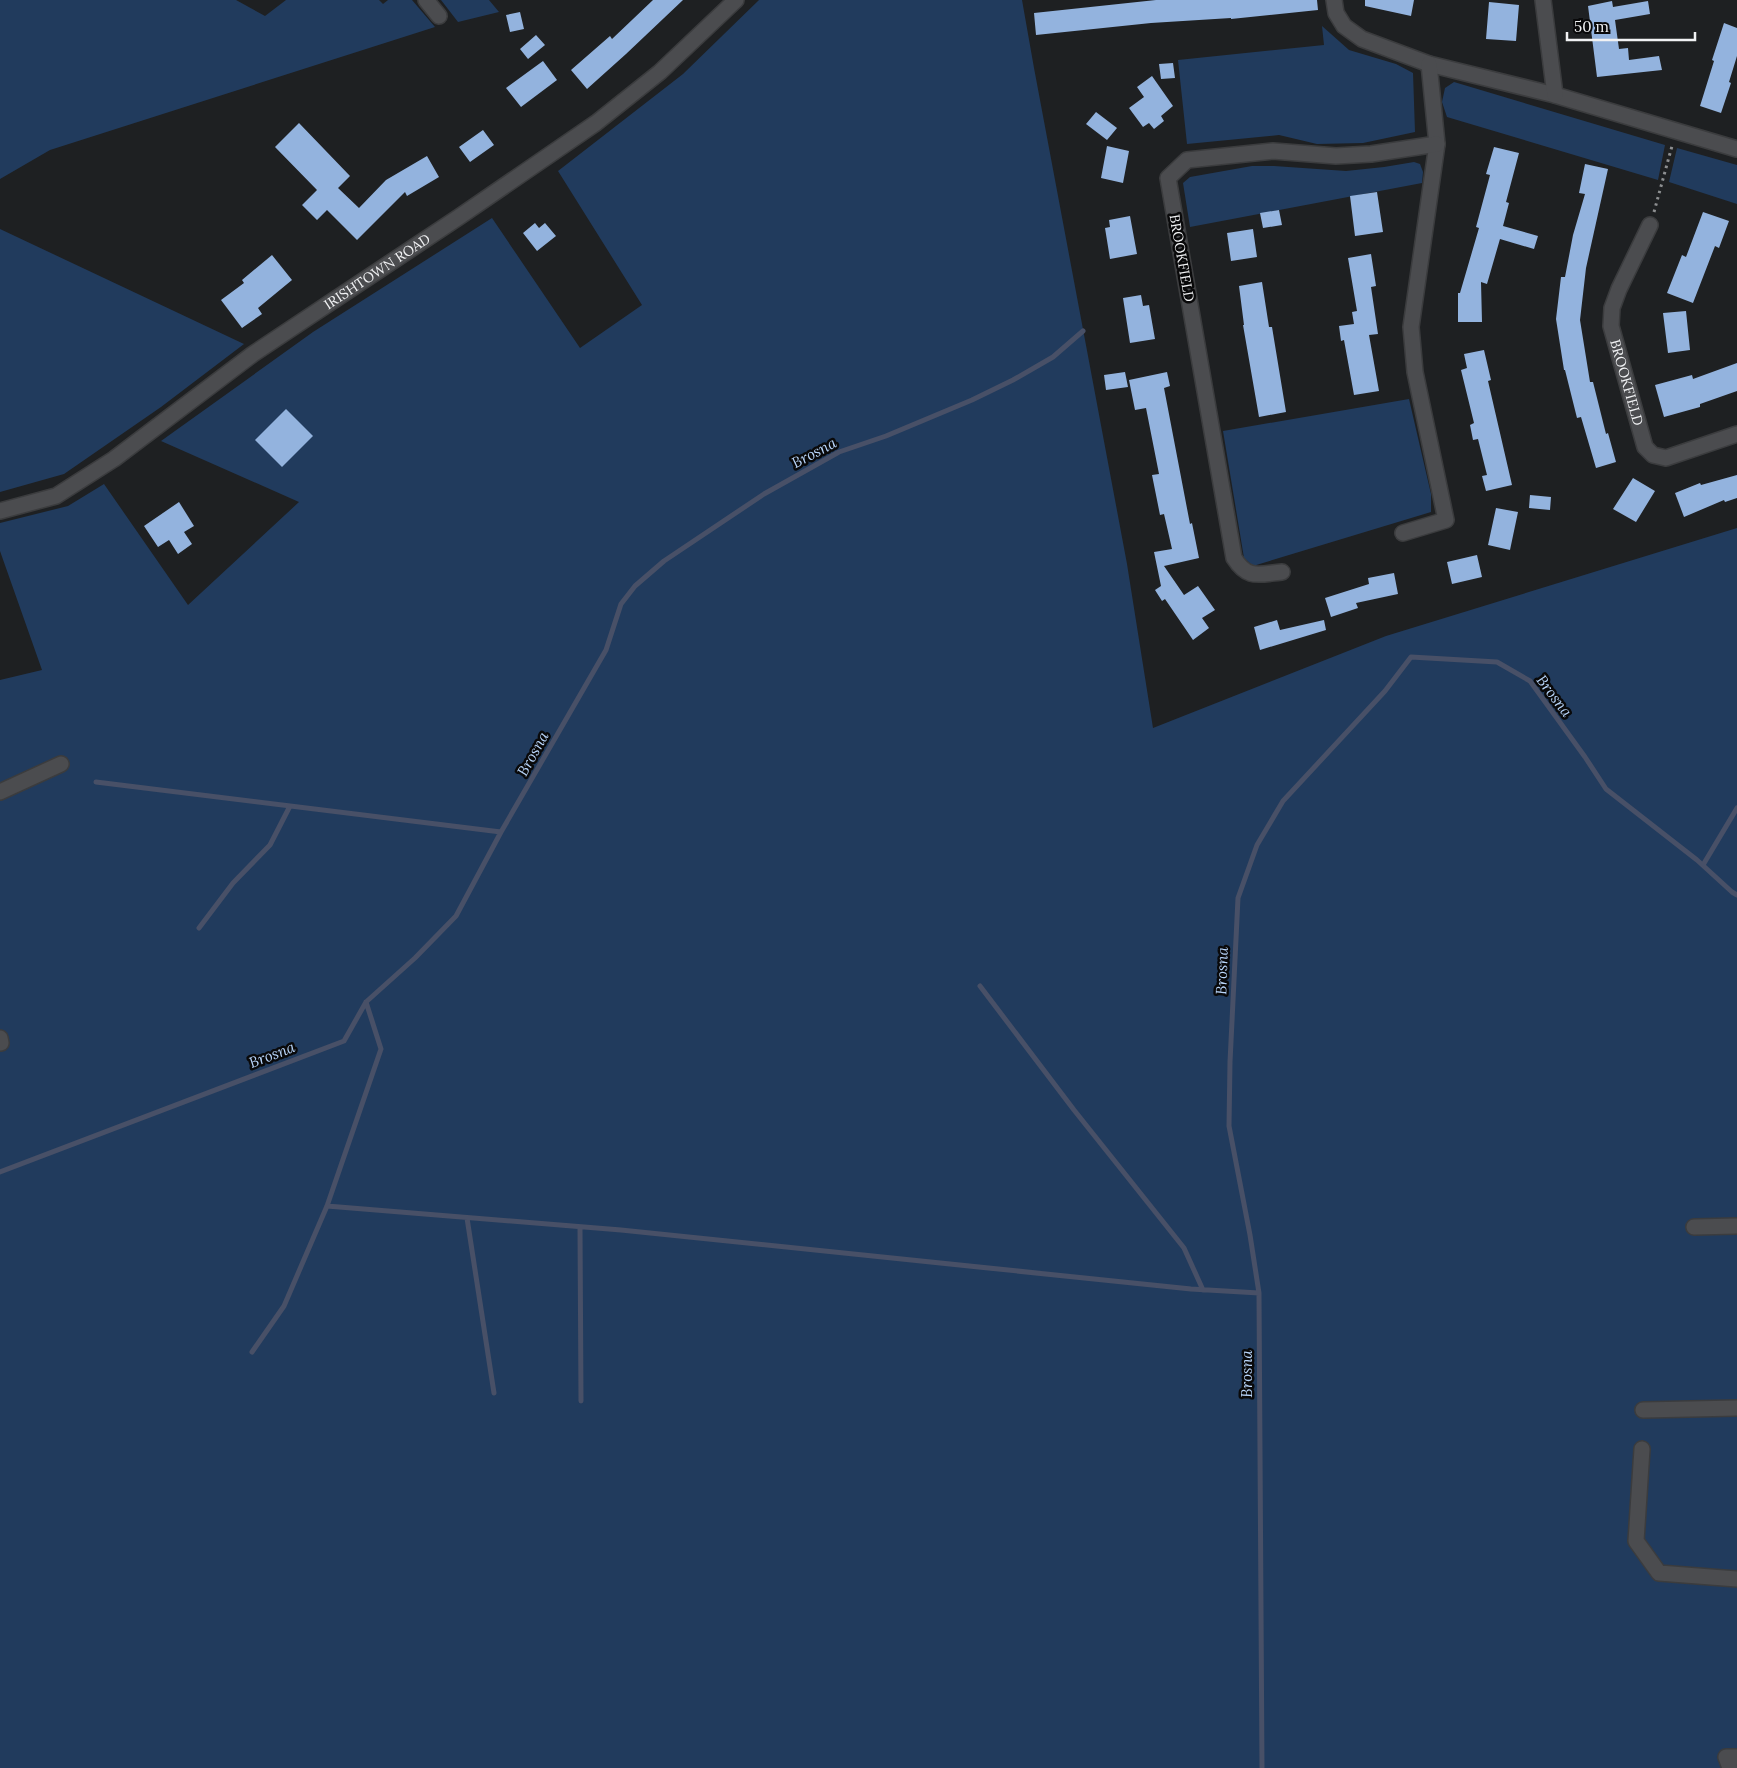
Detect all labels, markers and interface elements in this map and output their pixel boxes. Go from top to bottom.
scale bar [1567,10,1694,42]
text: 50 m [1574,17,1609,36]
street label: BROOKFIELD [1165,213,1199,303]
street label: IRISHTOWN ROAD [320,230,434,313]
street label: BROOKFIELD [1606,337,1648,428]
water label: Brosna [788,433,840,472]
water label: Brosna [1532,671,1577,721]
water label: Brosna [513,728,553,779]
water label: Brosna [1211,946,1232,995]
water label: Brosna [246,1037,298,1072]
water label: Brosna [1237,1349,1256,1398]

